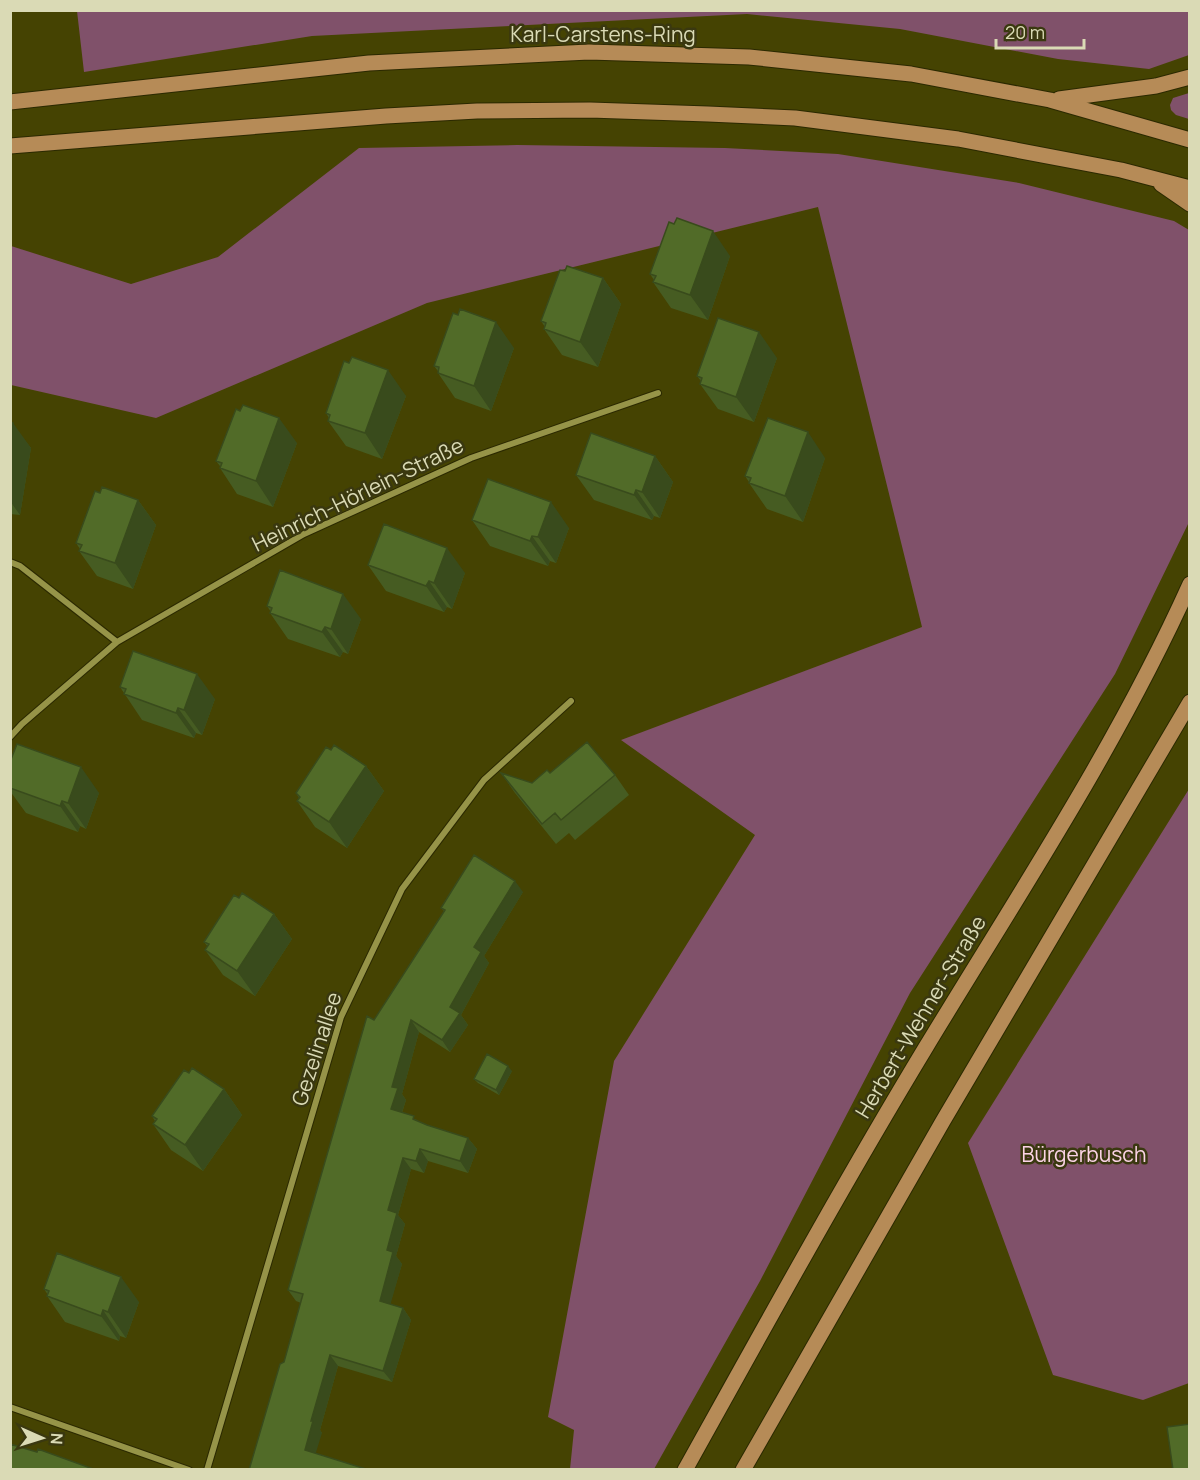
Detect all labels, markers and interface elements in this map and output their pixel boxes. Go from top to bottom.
scale bar [996,12,1084,50]
street label: Karl-Carstens-Ring [510,20,696,48]
text: 20 m [1005,20,1045,44]
street label: Heinrich-Hörlein-Straße [247,431,468,558]
street label: Herbert-Wehner-Straße [848,910,992,1123]
street label: Gezelinallee [285,988,348,1109]
park label: Bürgerbusch [1022,1140,1146,1168]
north arrow [12,1408,72,1468]
text: N [46,1432,68,1445]

